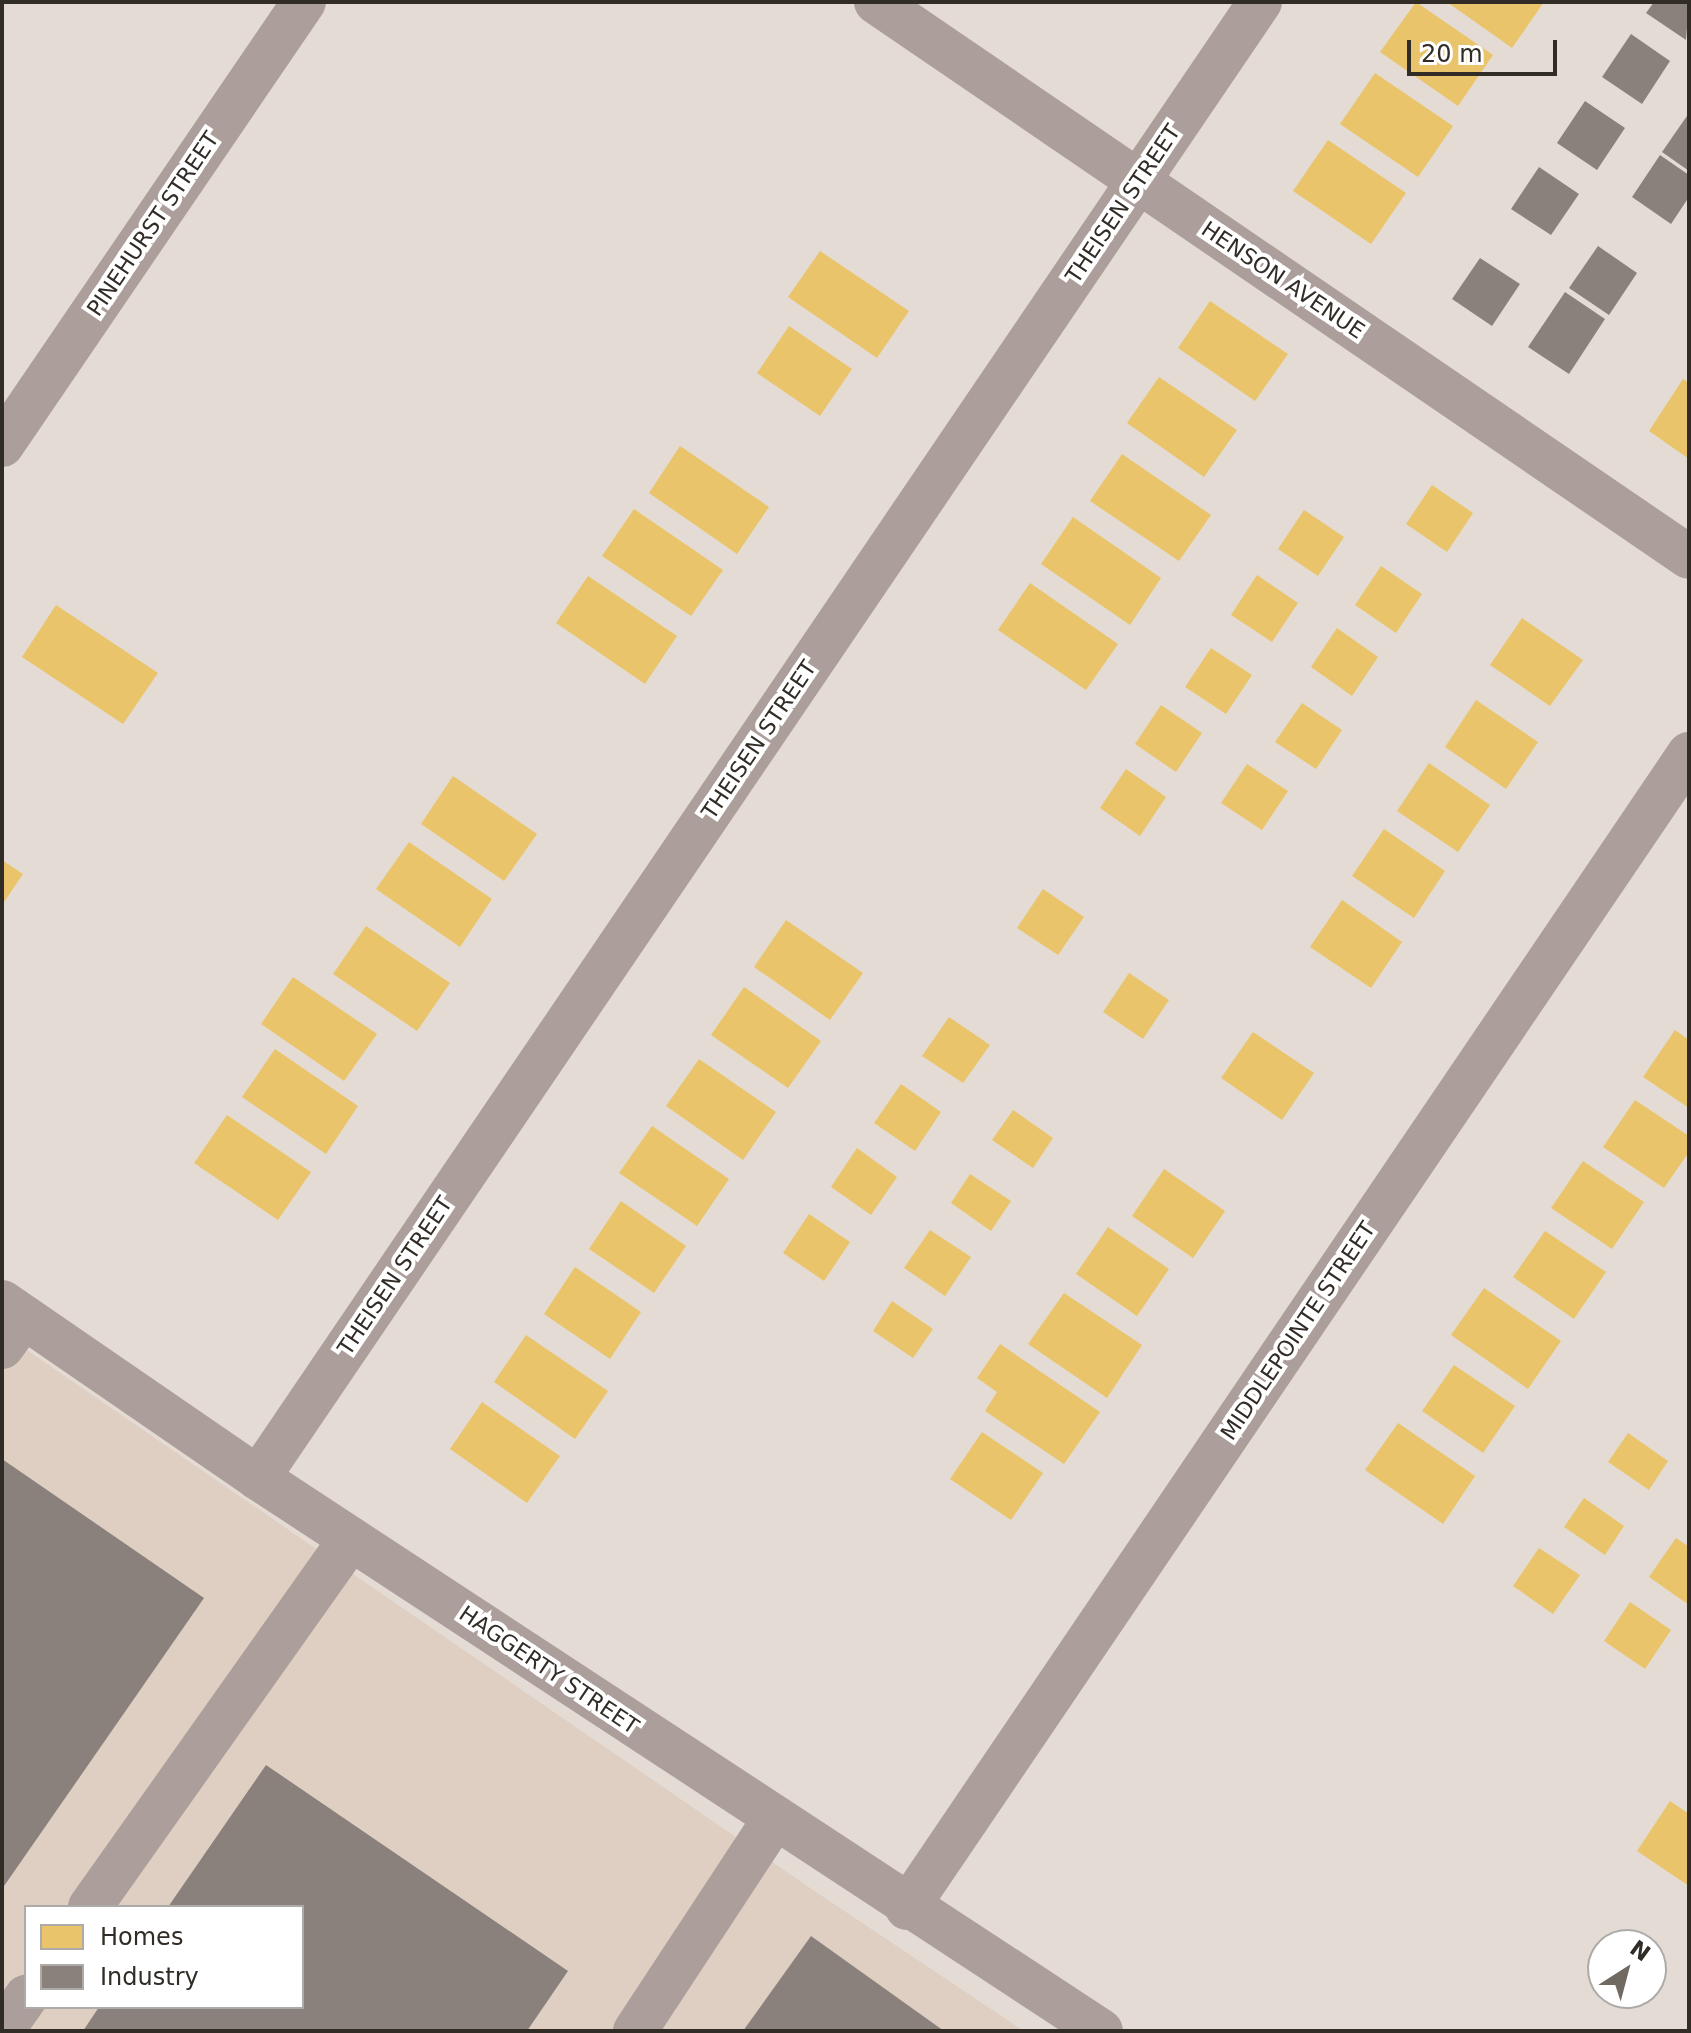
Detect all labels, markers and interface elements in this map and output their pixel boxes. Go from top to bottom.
scale bar [1411,24,1561,74]
text: 20 m [1421,40,1483,68]
street label: THEISEN STREET [1060,120,1186,288]
street label: PINEHURST STREET [82,127,224,321]
street label: HENSON AVENUE [1197,216,1369,344]
street label: THEISEN STREET [696,656,822,824]
street label: THEISEN STREET [332,1192,458,1360]
street label: MIDDLEPOINTE STREET [1215,1217,1381,1445]
street label: HAGGERTY STREET [454,1600,644,1740]
legend [24,1905,304,2009]
text: Homes [100,1923,183,1951]
north arrow [1587,1929,1667,2009]
text: N [1625,1935,1655,1966]
text: Industry [100,1963,199,1991]

